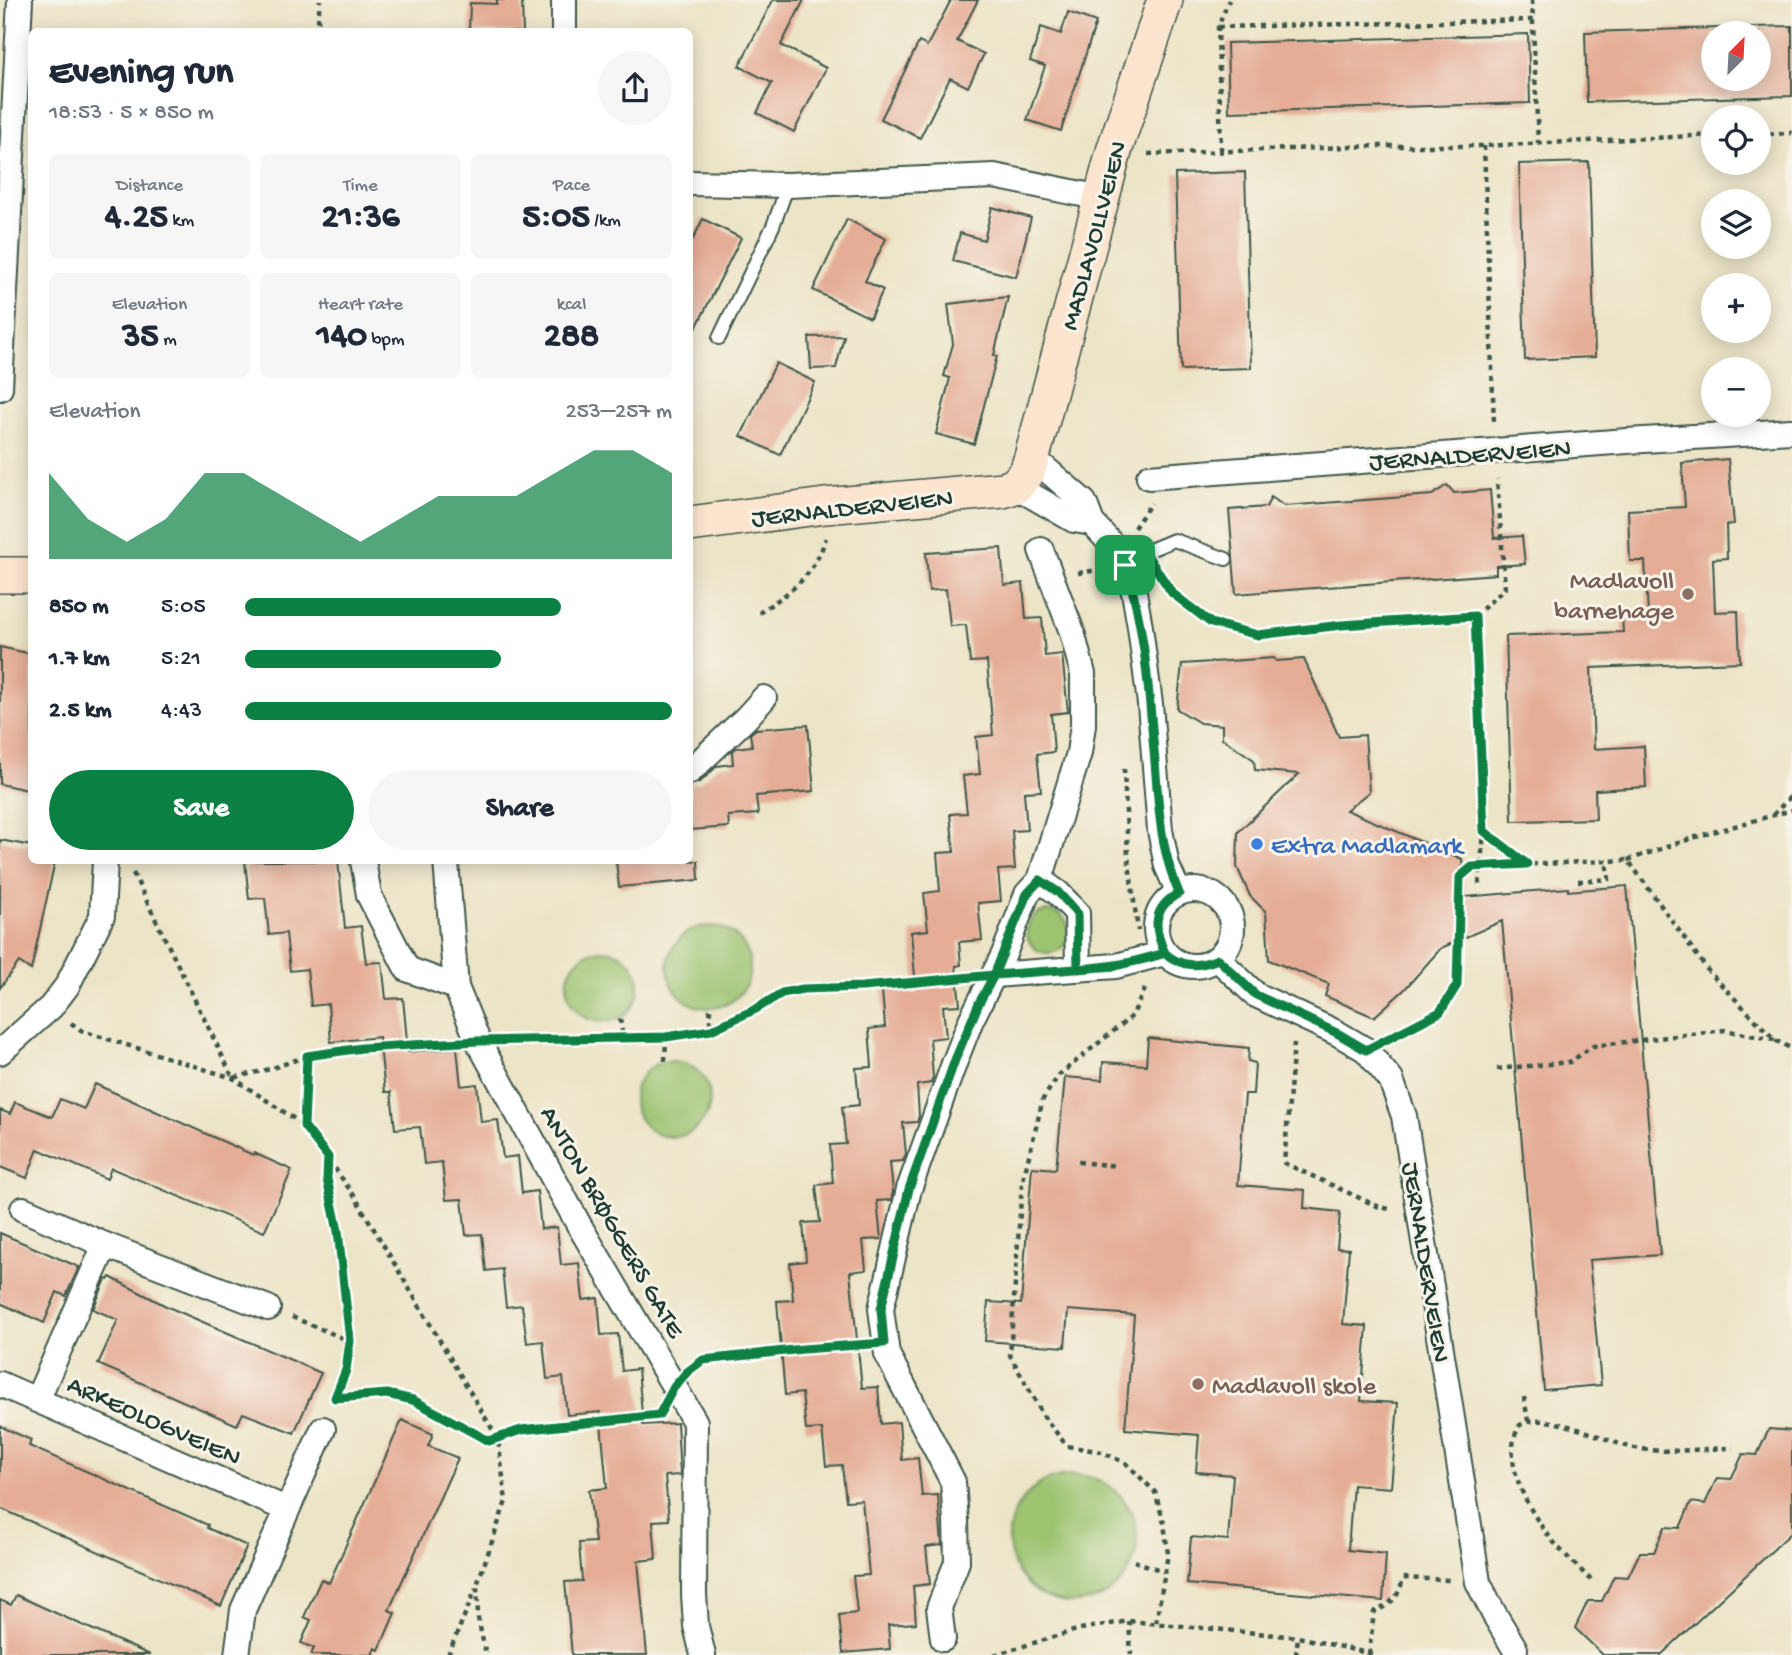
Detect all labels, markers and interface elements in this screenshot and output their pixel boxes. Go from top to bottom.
north arrow [1701,21,1771,91]
map controls [1701,21,1771,427]
button: share [598,51,672,125]
text: Evening run [49,52,233,96]
text: 18:53 · 5 × 850 m [49,100,214,127]
button: locate [1701,105,1771,175]
street label: MADLAVOLLVEIEN [1056,138,1136,334]
text: Distance [116,175,183,198]
text: Time [343,175,378,198]
text: Pace [553,175,590,198]
button: layers [1701,189,1771,259]
text: 4.25 [105,198,168,239]
text: 21:36 [321,198,400,239]
text: 5:05 [522,198,590,239]
text: km [168,210,194,233]
text: /km [590,210,621,233]
button: + [1701,273,1771,343]
text: Elevation [112,294,187,317]
text: Heart rate [318,294,403,317]
text: kcal [557,294,586,317]
text: 35 [122,317,159,358]
text: 140 [317,317,367,358]
text: 288 [544,317,599,358]
text: m [159,329,177,352]
text: bpm [367,329,404,352]
button: − [1701,357,1771,427]
text: Elevation [49,399,140,426]
text: 253–257 m [565,399,672,426]
street label: JERNALDERVEIEN [1368,435,1572,480]
street label: JERNALDERVEIEN [750,484,955,536]
pin [1095,535,1155,595]
icon: arrive [1106,546,1144,584]
place label: Madlavoll barnehage [1554,568,1675,629]
marker: Madlavoll barnehage [1680,586,1696,602]
text: 850 m [49,594,109,621]
text: 5:05 [161,594,205,621]
text: 1.7 km [49,646,110,673]
text: 5:21 [161,646,201,673]
text: 2.5 km [49,698,112,725]
text: 4:43 [161,698,202,725]
button: Save [49,770,354,850]
button: Share [368,770,672,850]
place label: Extra Madlamark [1271,833,1465,864]
marker: Extra Madlamark [1249,836,1265,852]
street label: ANTON BRØGGERS GATE [531,1102,690,1345]
street label: JERNALDERVEIEN [1392,1160,1455,1365]
street label: ARKEOLOGVEIEN [62,1371,245,1475]
place label: Madlavoll skole [1212,1373,1377,1404]
marker: Madlavoll skole [1190,1376,1206,1392]

